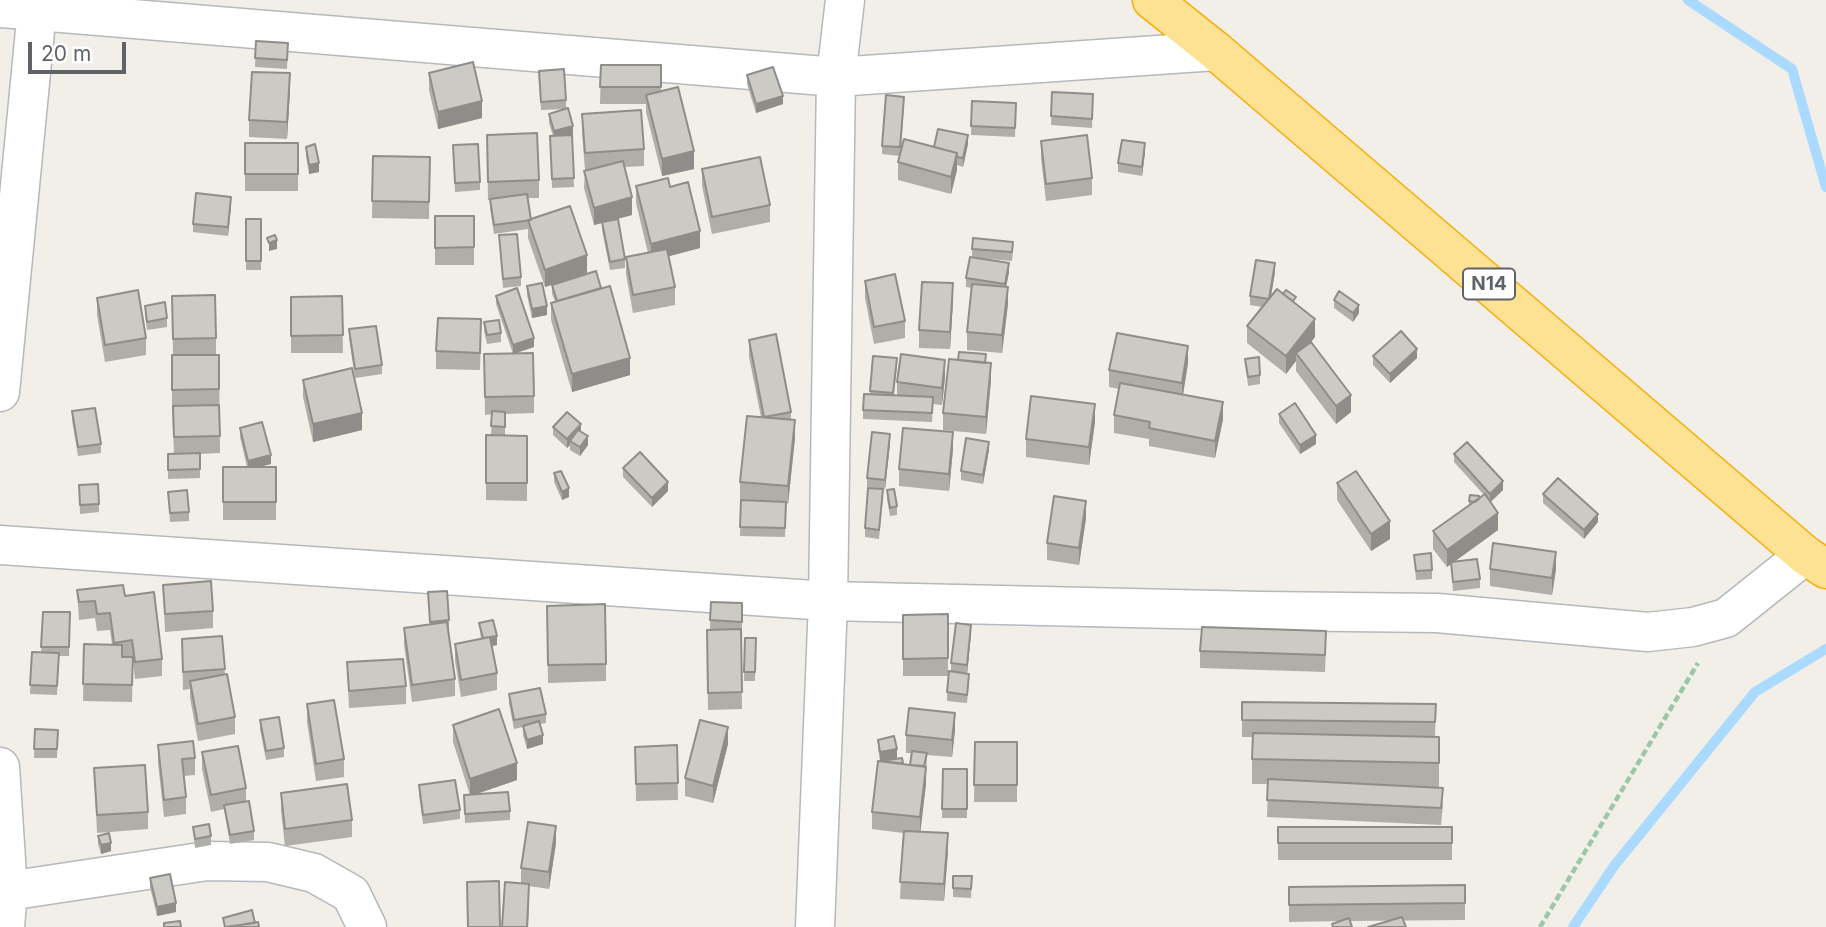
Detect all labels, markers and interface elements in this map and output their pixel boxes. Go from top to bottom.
scale bar [32,28,130,72]
text: 20 m [41,41,91,66]
road number: N14 [1463,268,1515,300]

